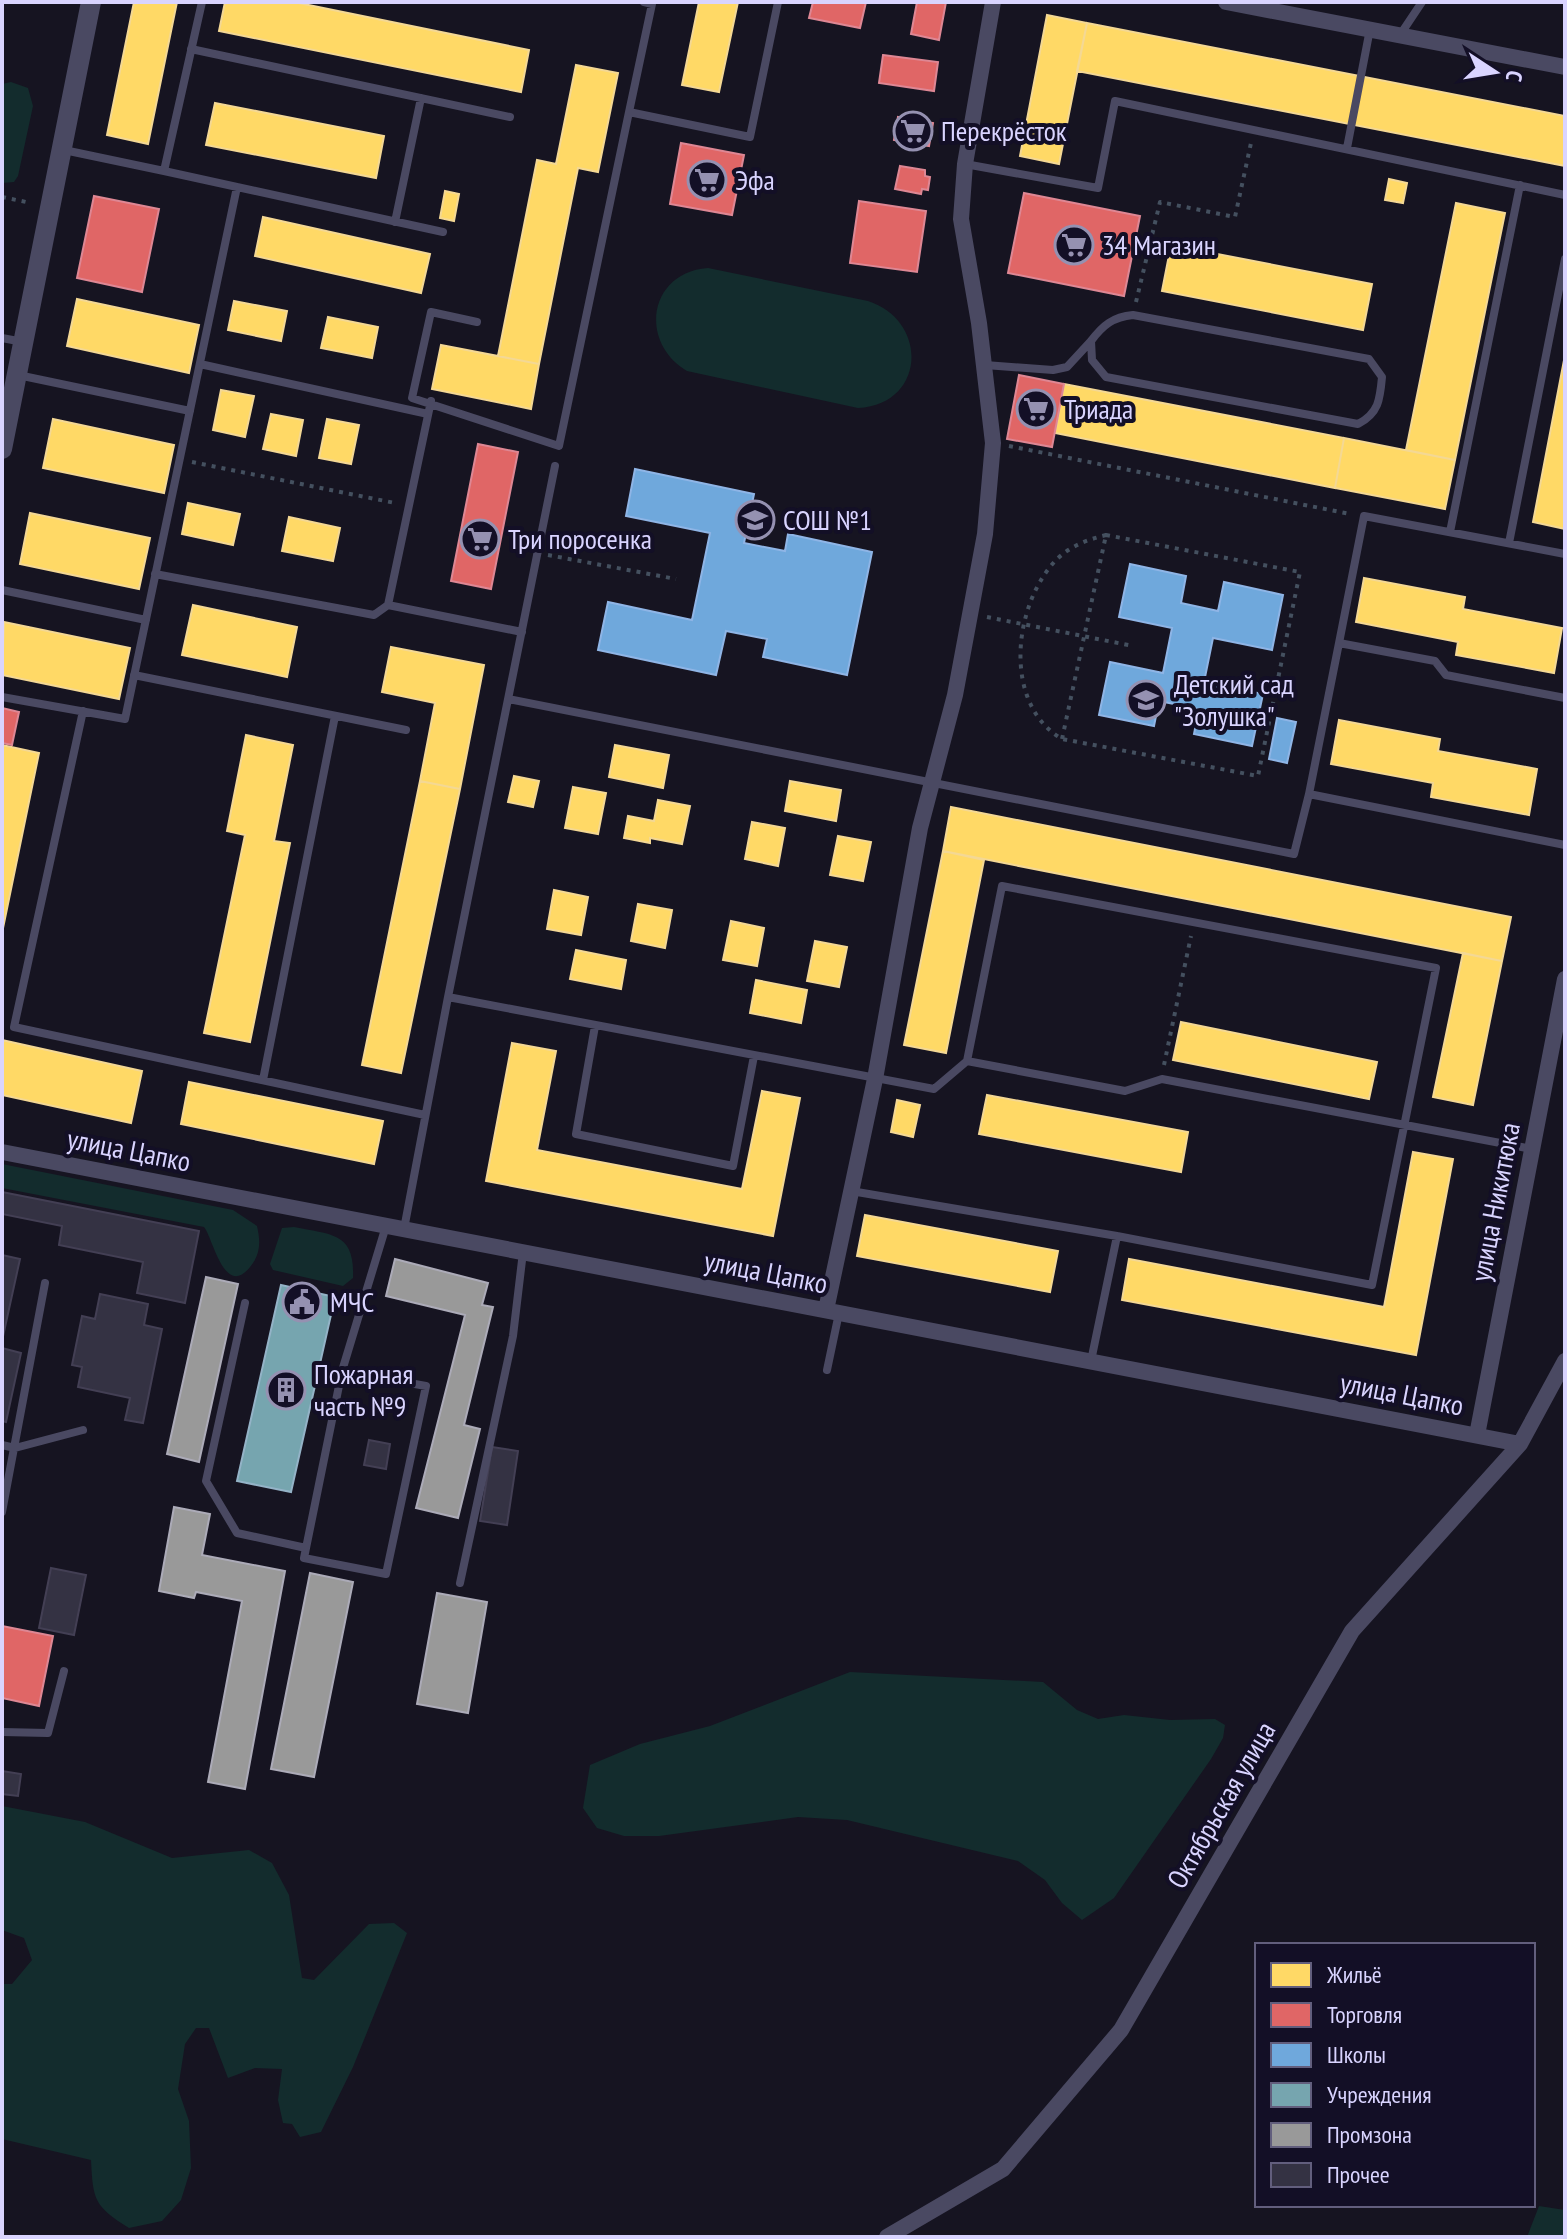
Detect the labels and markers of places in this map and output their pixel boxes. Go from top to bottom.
supermarket icon: Перекрёсток [892,110,934,152]
place label: Перекрёсток [941,112,1067,149]
supermarket icon: Эфа [686,159,728,201]
place label: Эфа [735,161,775,198]
supermarket icon: 34 Магазин [1053,224,1095,266]
place label: 34 Магазин [1102,226,1216,263]
supermarket icon: Триада [1015,388,1057,430]
place label: Триада [1064,390,1133,427]
school or university icon: СОШ №1 [734,499,776,541]
place label: СОШ №1 [783,501,872,538]
supermarket icon: Три поросенка [459,518,501,560]
place label: Три поросенка [508,520,652,557]
place label: Детский сад "Золушка" [1174,665,1294,734]
school or university icon: Детский сад "Золушка" [1125,679,1167,721]
public building icon: МЧС [281,1281,323,1323]
place label: МЧС [330,1283,374,1320]
place label: Пожарная часть №9 [314,1355,413,1424]
building icon: Пожарная часть №9 [265,1369,307,1411]

